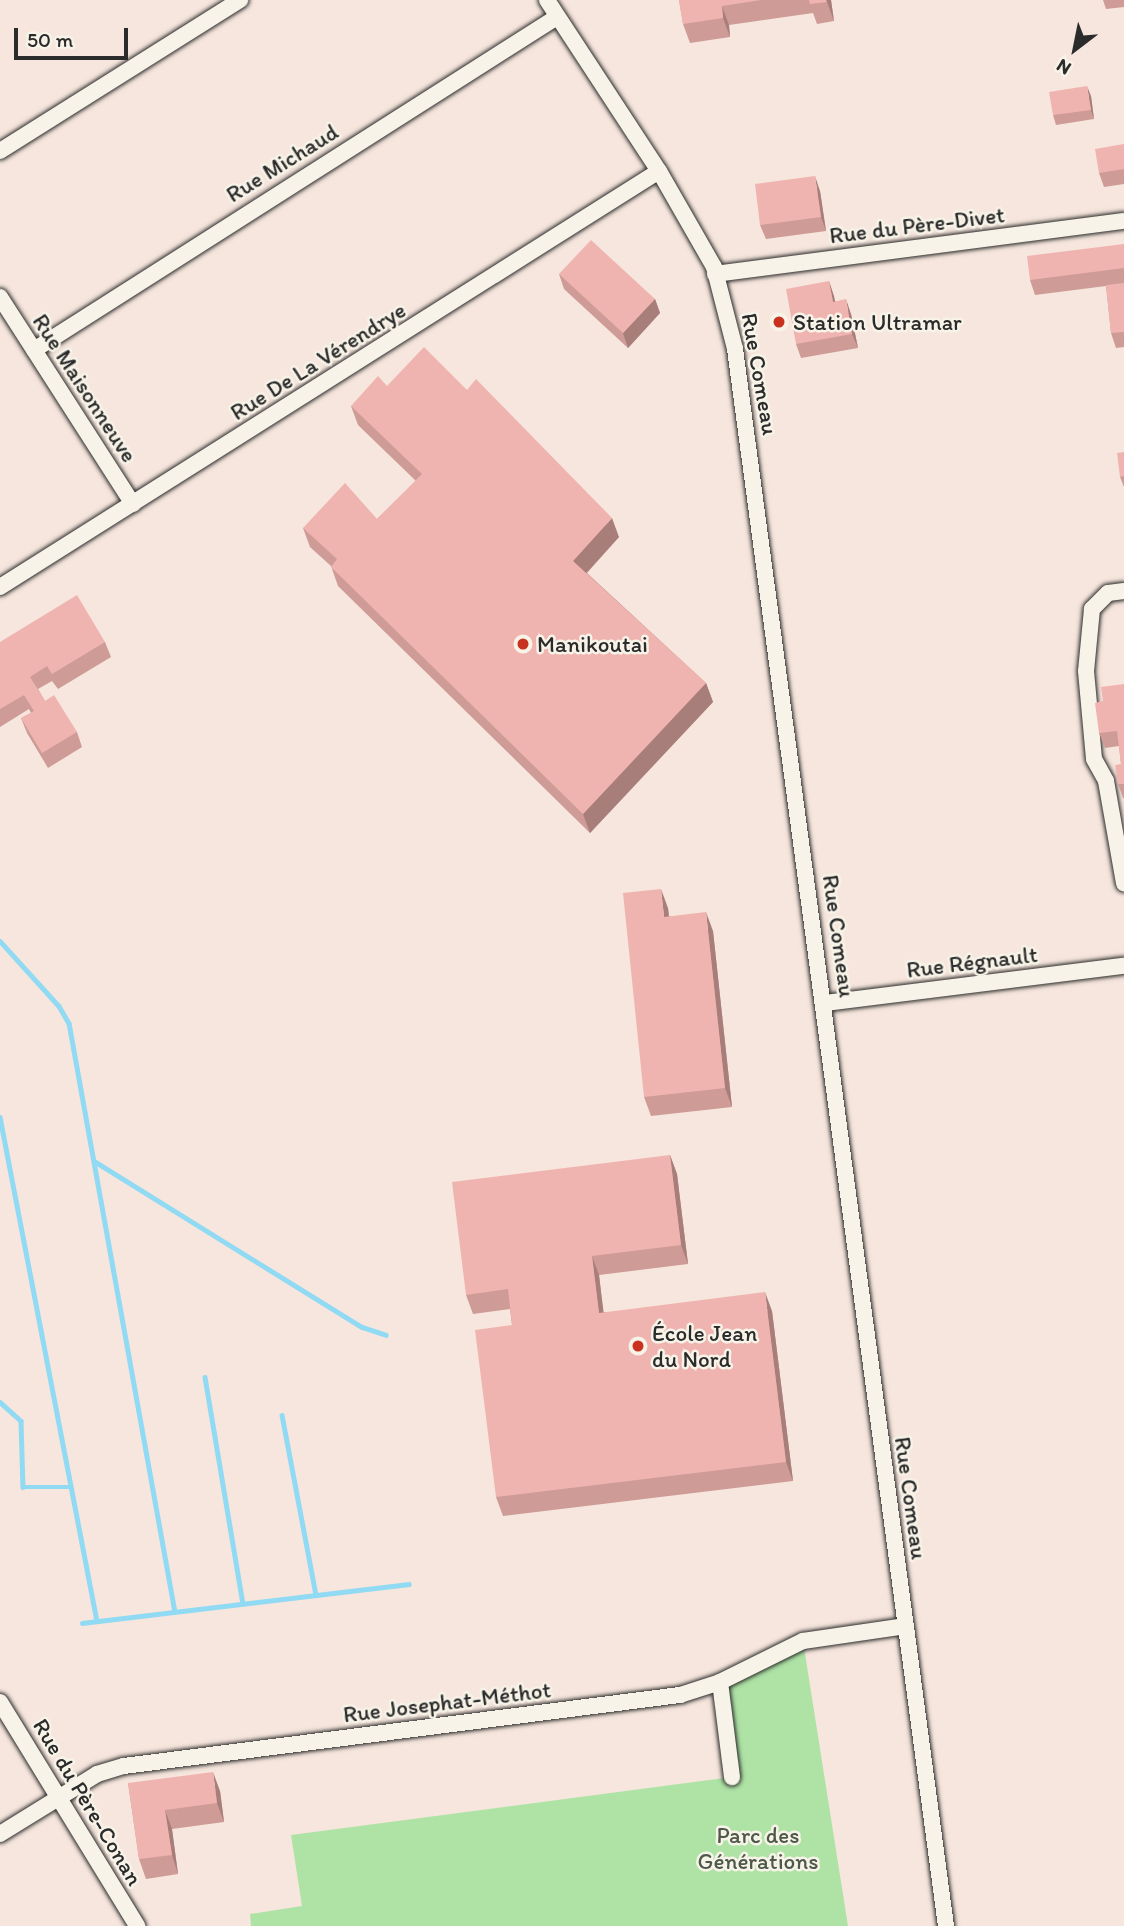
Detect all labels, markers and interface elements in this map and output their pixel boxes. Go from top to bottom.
scale bar [18,14,131,58]
north arrow [1040,14,1110,84]
text: 50 m [27,27,73,52]
text: N [1052,54,1075,80]
street label: Rue Michaud [221,118,343,208]
street label: Rue du Père-Divet [828,201,1006,249]
street label: Rue De La Vérendrye [225,296,411,426]
place label: Station Ultramar [793,308,962,336]
street label: Rue Maisonneuve [27,309,143,467]
street label: Rue Comeau [736,310,784,438]
marker: Station Ultramar [771,314,787,330]
place label: Manikoutai [537,630,648,658]
marker: Manikoutai [515,636,531,652]
street label: Rue Comeau [817,873,861,999]
street label: Rue Régnault [905,940,1039,984]
place label: École Jean du Nord [652,1319,756,1373]
marker: École Jean du Nord [630,1338,646,1354]
street label: Rue Comeau [889,1435,933,1561]
street label: Rue Josephat-Méthot [341,1676,553,1728]
street label: Rue du Père-Conan [27,1714,149,1890]
park label: Parc des Générations [698,1821,818,1875]

